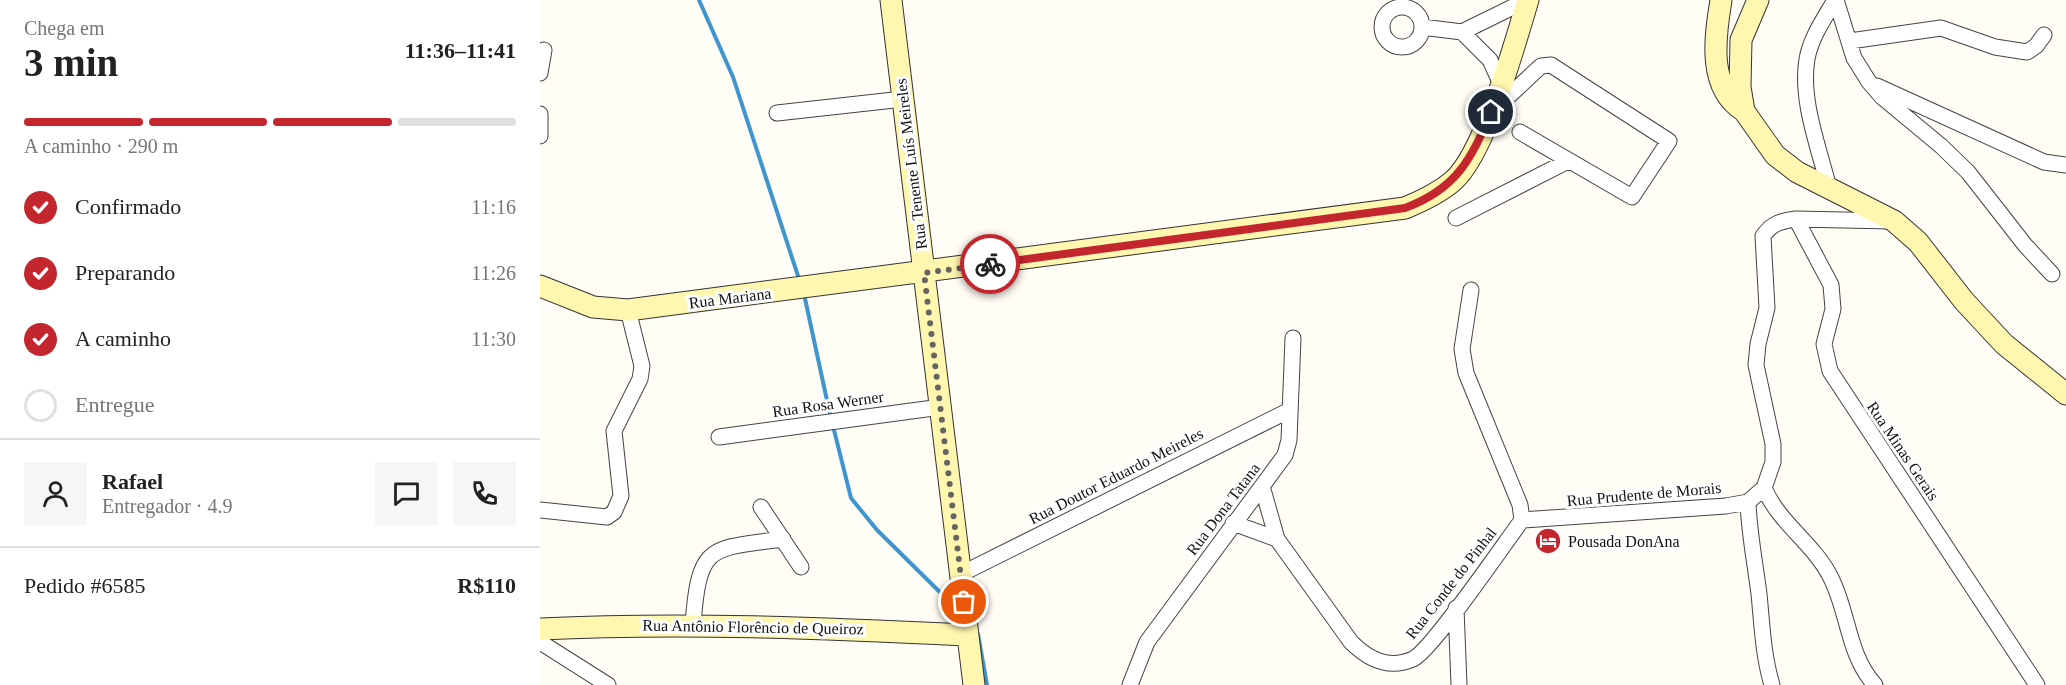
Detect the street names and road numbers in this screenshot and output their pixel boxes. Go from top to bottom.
street label: Rua Tenente Luís Meireles [892,77,930,251]
street label: Rua Mariana [688,285,772,311]
street label: Rua Rosa Werner [771,388,885,420]
street label: Rua Minas Gerais [1864,398,1942,504]
street label: Rua Doutor Eduardo Meireles [1026,425,1206,527]
street label: Rua Dona Tatana [1183,460,1263,558]
street label: Rua Prudente de Morais [1566,479,1722,509]
street label: Rua Conde do Pinhal [1402,524,1500,642]
street label: Rua Antônio Florêncio de Queiroz [642,617,864,637]

